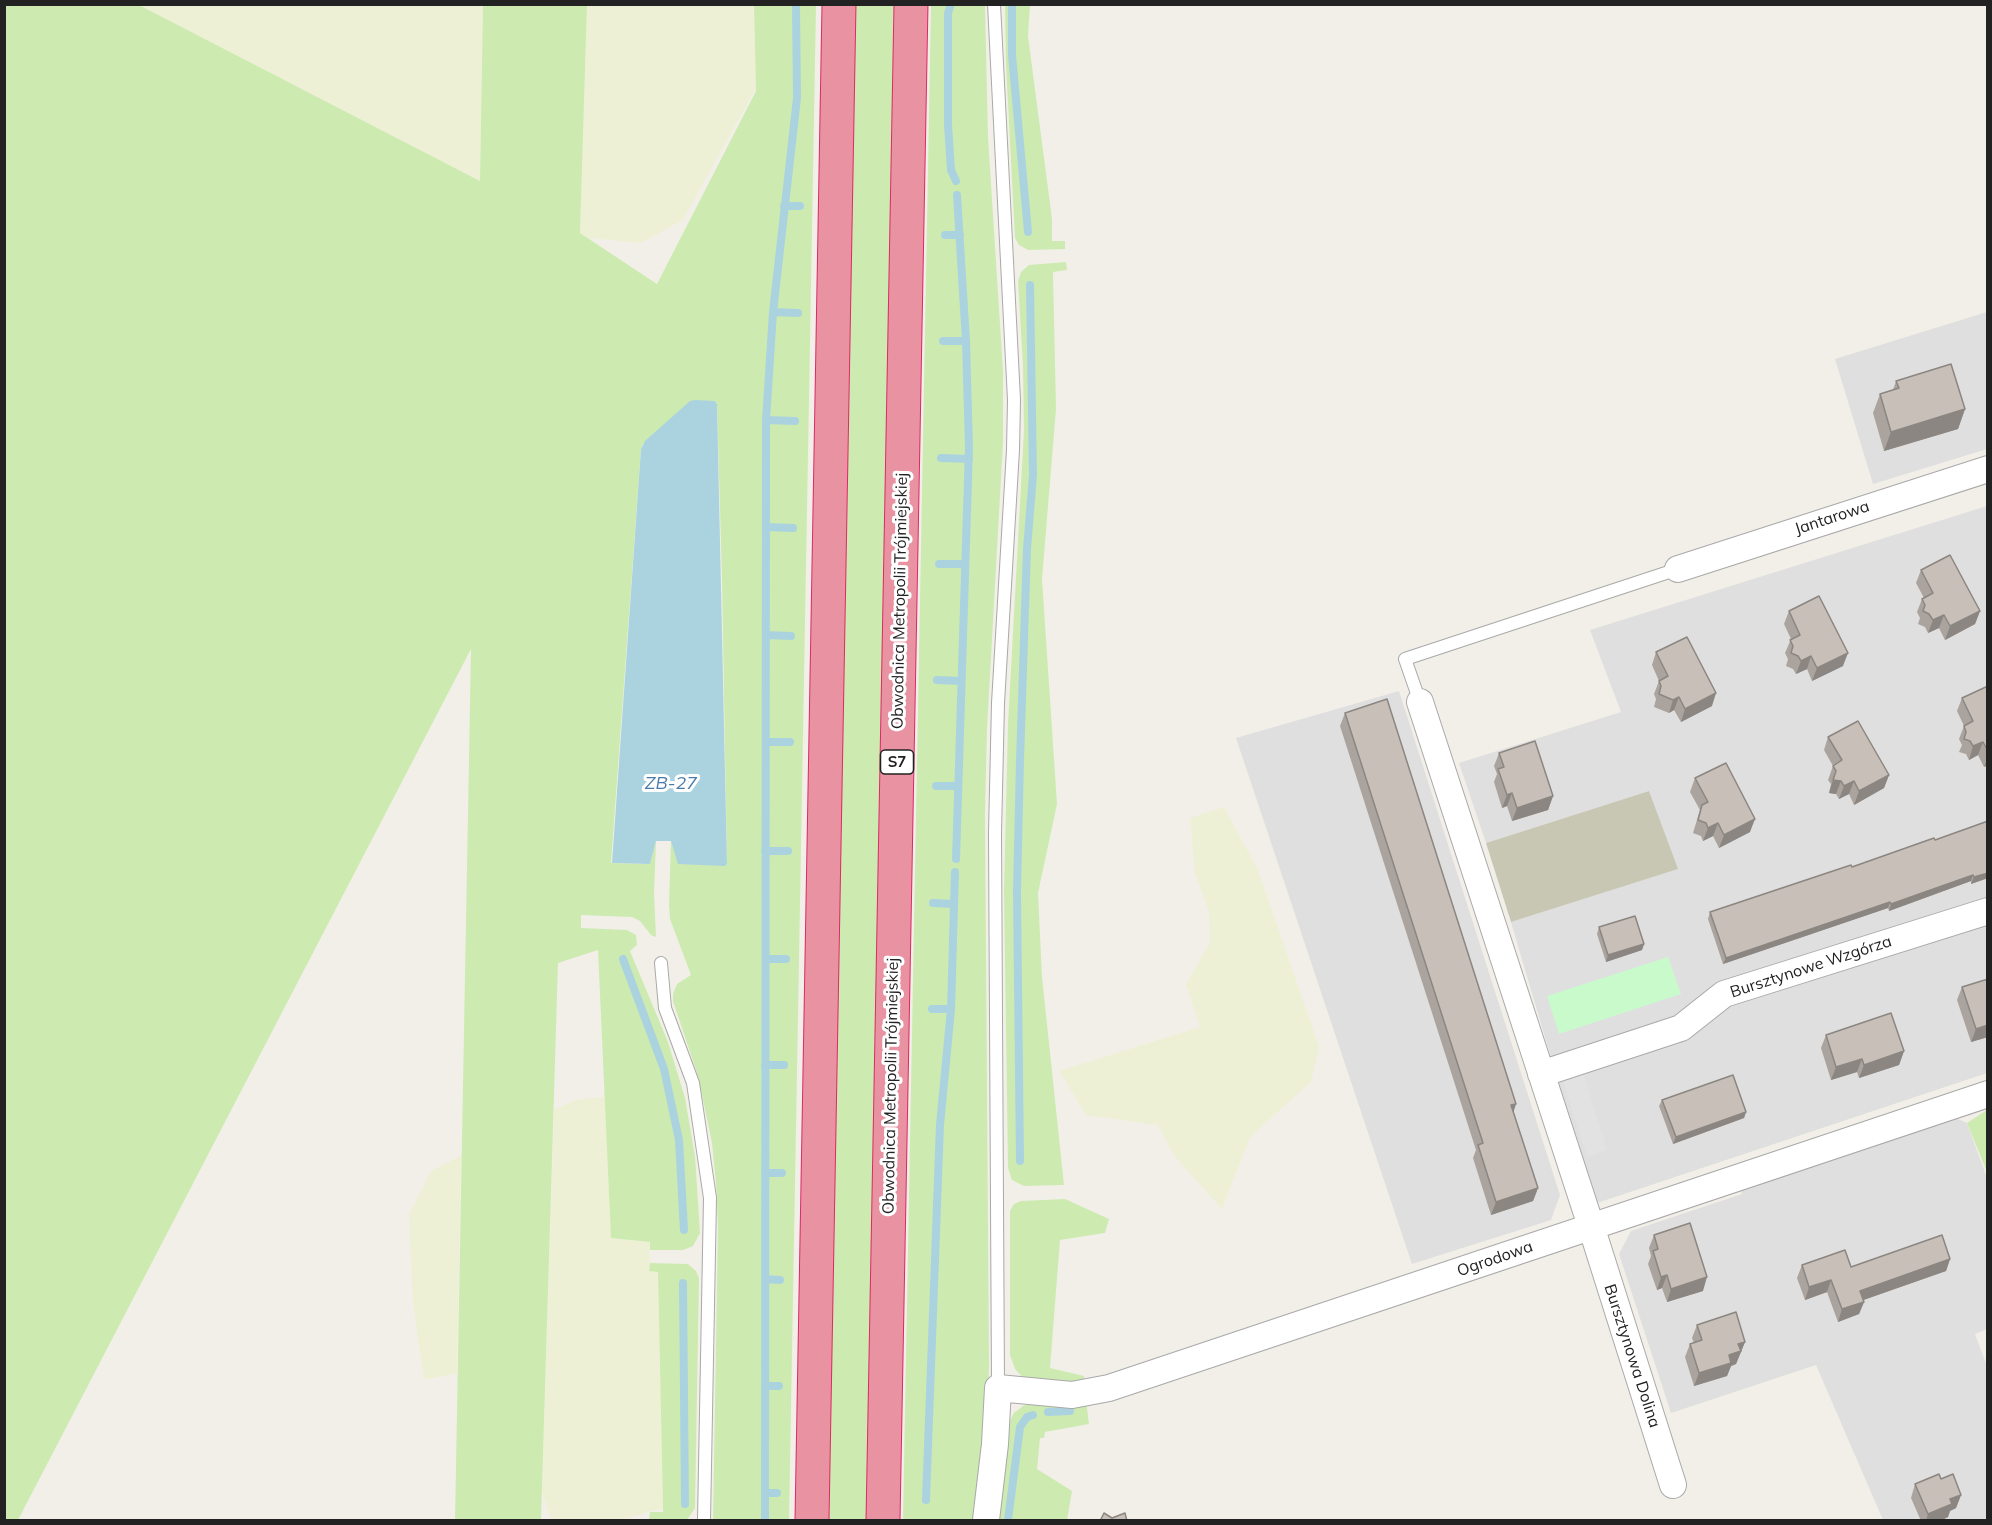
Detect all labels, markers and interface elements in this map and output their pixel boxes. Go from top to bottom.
street label: Obwodnica Metropolii Trójmiejskiej [888,473,912,729]
street label: Jantarowa [1792,497,1872,539]
road number: S7 [880,750,914,774]
water label: ZB-27 [645,773,697,795]
street label: Bursztynowe Wzgórza [1728,932,1894,1002]
street label: Obwodnica Metropolii Trójmiejskiej [879,958,903,1214]
street label: Ogrodowa [1455,1237,1535,1281]
street label: Bursztynowa Dolina [1600,1282,1664,1430]

